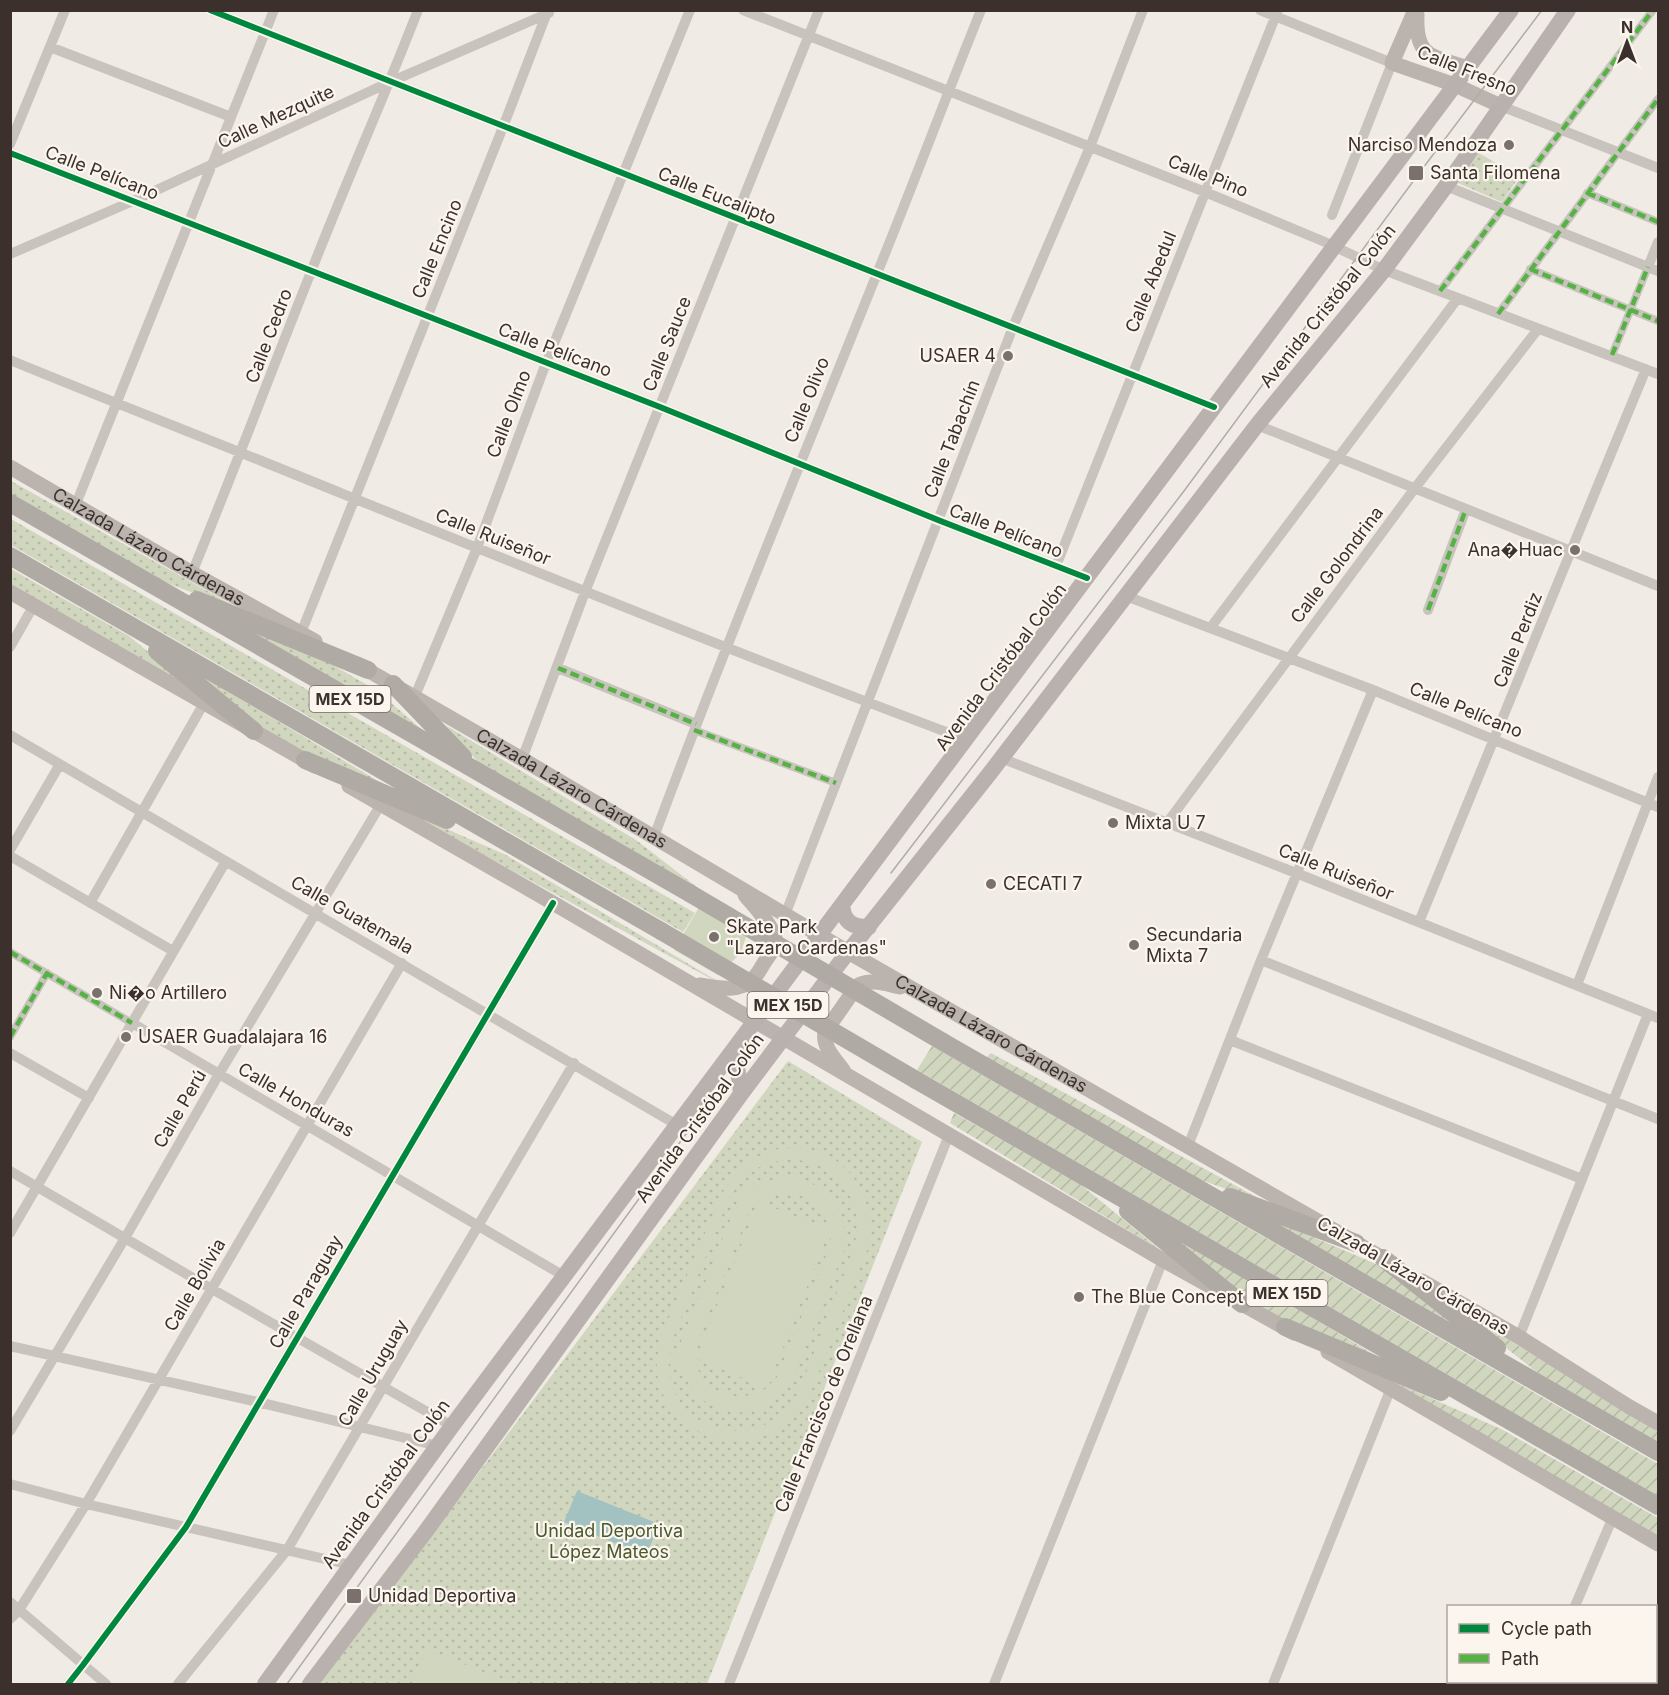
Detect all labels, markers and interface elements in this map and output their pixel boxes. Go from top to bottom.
north arrow [1597,12,1657,72]
text: N [1621,17,1633,37]
street label: Calle Fresno [1414,41,1520,100]
street label: Calle Mezquite [214,80,337,153]
place label: Narciso Mendoza [1348,134,1497,155]
marker: Narciso Mendoza [1502,138,1516,152]
street label: Calle Pelícano [42,141,162,204]
street label: Calle Pino [1165,150,1251,201]
street label: Calle Eucalipto [655,162,779,229]
place label: Santa Filomena [1430,162,1561,183]
marker: Santa Filomena [1407,164,1425,182]
street label: Calle Encino [407,196,466,301]
street label: Avenida Cristóbal Colón [1255,220,1400,391]
street label: Calle Abedul [1121,228,1180,336]
street label: Calle Cedro [241,286,296,386]
street label: Calle Sauce [638,293,695,394]
street label: Calle Pelícano [495,318,615,381]
place label: USAER 4 [920,345,996,366]
marker: USAER 4 [1001,349,1015,363]
street label: Calle Olivo [780,354,833,446]
street label: Calle Olmo [482,367,535,461]
street label: Calle Tabachín [919,377,984,501]
street label: Calzada Lázaro Cárdenas [49,483,248,610]
street label: Calle Pelícano [946,499,1066,562]
street label: Calle Golondrina [1286,502,1387,627]
street label: Calle Ruiseñor [433,504,554,569]
place label: Ana�Huac [1467,539,1563,560]
marker: Ana�Huac [1568,543,1582,557]
street label: Avenida Cristóbal Colón [931,579,1070,754]
street label: Calle Perdiz [1489,589,1546,691]
street label: Calle Pelícano [1407,677,1526,742]
road number: MEX 15D [310,686,391,712]
street label: Calzada Lázaro Cárdenas [472,724,671,853]
place label: Mixta U 7 [1125,812,1206,833]
marker: Mixta U 7 [1106,816,1120,830]
street label: Calle Ruiseñor [1276,839,1397,904]
street label: Calle Guatemala [287,871,417,958]
place label: CECATI 7 [1003,873,1082,894]
marker: CECATI 7 [984,877,998,891]
place label: Skate Park "Lazaro Cardenas" [726,916,887,958]
place label: Secundaria Mixta 7 [1146,924,1242,966]
marker: Skate Park "Lazaro Cardenas" [707,930,721,944]
marker: Secundaria Mixta 7 [1127,938,1141,952]
street label: Calzada Lázaro Cárdenas [891,970,1091,1097]
place label: Ni�o Artillero [109,982,227,1003]
marker: Ni�o Artillero [90,986,104,1000]
road number: MEX 15D [748,992,828,1018]
place label: USAER Guadalajara 16 [138,1026,328,1047]
street label: Avenida Cristóbal Colón [631,1029,768,1206]
marker: USAER Guadalajara 16 [119,1030,133,1044]
street label: Calle Honduras [235,1058,358,1141]
street label: Calle Perú [149,1066,210,1152]
street label: Calzada Lázaro Cárdenas [1314,1212,1513,1339]
street label: Calle Paraguay [265,1231,347,1352]
street label: Calle Bolivia [160,1235,230,1335]
road number: MEX 15D [1246,1280,1328,1306]
place label: The Blue Concept [1091,1286,1244,1307]
marker: The Blue Concept [1072,1290,1086,1304]
street label: Calle Francisco de Orellana [770,1292,877,1515]
street label: Calle Uruguay [333,1316,412,1430]
street label: Avenida Cristóbal Colón [317,1395,454,1572]
park label: Unidad Deportiva López Mateos [535,1520,683,1562]
place label: Unidad Deportiva [368,1585,516,1606]
marker: Unidad Deportiva [345,1587,363,1605]
legend [1447,1605,1657,1683]
text: Cycle path [1501,1618,1592,1639]
text: Path [1501,1648,1539,1669]

